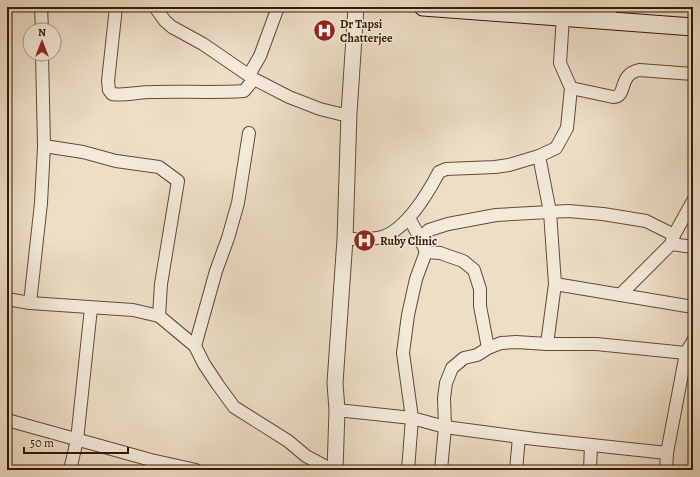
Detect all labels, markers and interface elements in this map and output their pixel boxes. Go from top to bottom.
place label: Dr Tapsi Chatterjee [340,16,393,46]
hospital icon: Dr Tapsi Chatterjee [312,18,338,44]
north arrow [22,22,62,62]
text: N [38,25,46,40]
hospital icon: Ruby Clinic [351,228,377,254]
place label: Ruby Clinic [380,233,437,249]
scale bar [24,429,128,455]
text: 50 m [30,435,54,451]

